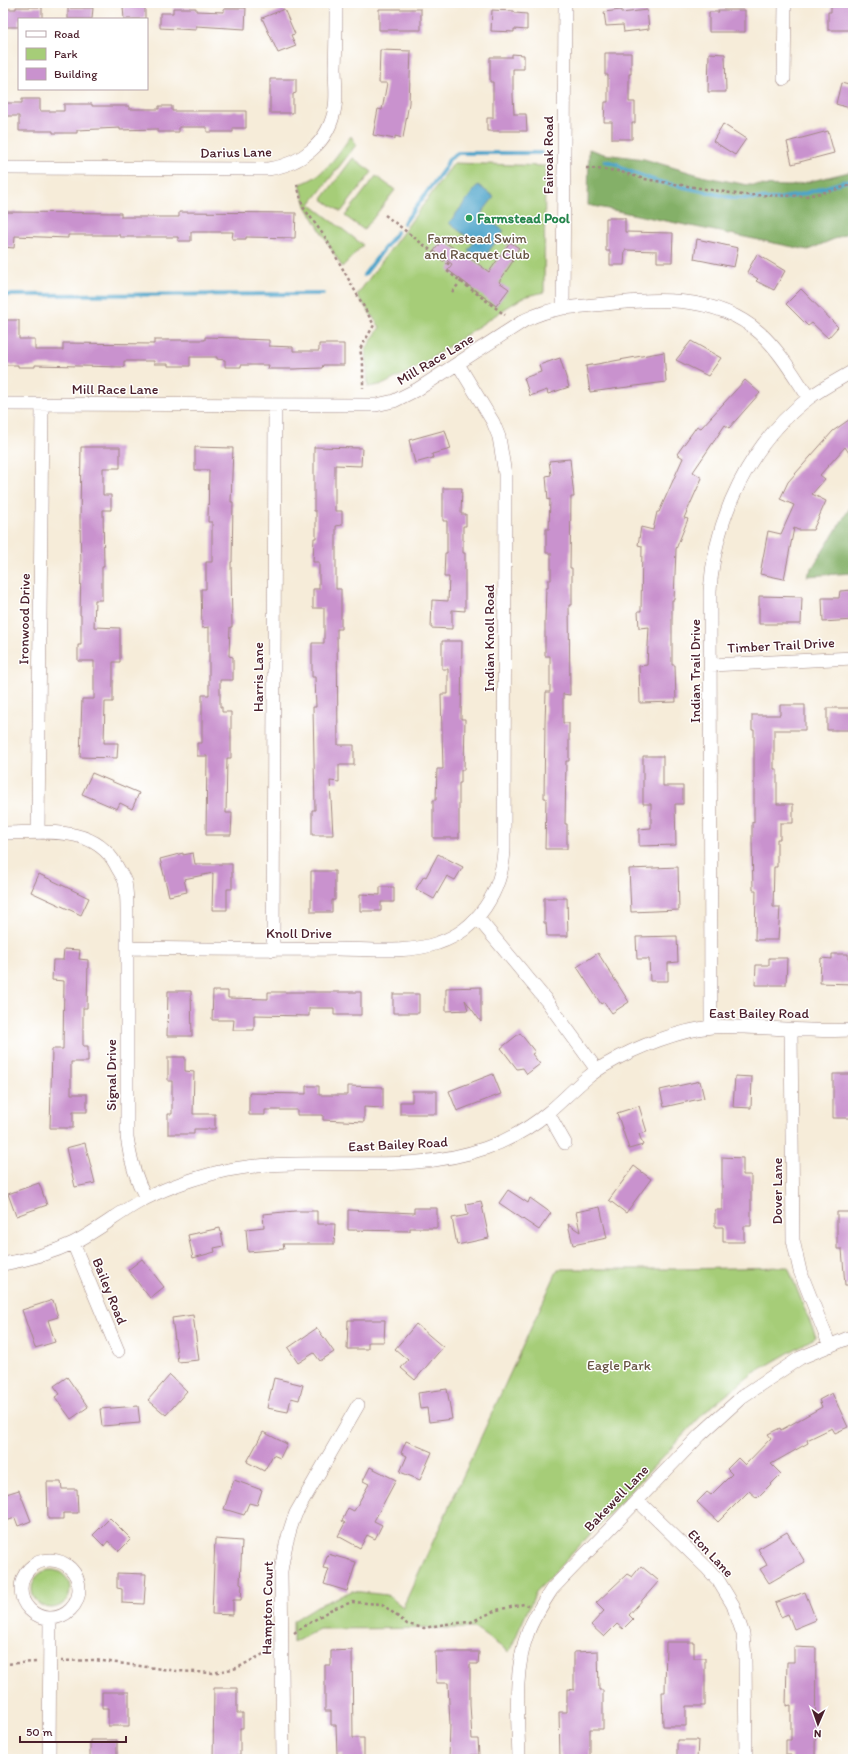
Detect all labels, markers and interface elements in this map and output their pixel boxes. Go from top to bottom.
legend [18,18,148,90]
text: Road [54,27,80,41]
text: Park [54,47,78,61]
text: Building [54,67,98,81]
street label: Fairoak Road [540,115,557,194]
street label: Darius Lane [200,143,272,162]
place label: Farmstead Pool [477,210,571,227]
marker: Farmstead Pool [464,213,474,223]
park label: Farmstead Swim and Racquet Club [424,230,530,263]
street label: Mill Race Lane [394,330,477,389]
street label: Mill Race Lane [72,381,159,398]
street label: Ironwood Drive [15,573,34,665]
street label: Indian Knoll Road [481,584,498,692]
street label: Indian Trail Drive [687,619,704,723]
street label: Timber Trail Drive [727,634,835,657]
street label: Harris Lane [250,642,267,712]
street label: Knoll Drive [266,925,332,942]
street label: East Bailey Road [709,1005,809,1022]
street label: Signal Drive [103,1039,120,1111]
street label: East Bailey Road [348,1133,449,1156]
street label: Dover Lane [769,1157,786,1224]
street label: Bailey Road [88,1255,131,1327]
park label: Eagle Park [587,1357,652,1374]
street label: Bakewell Lane [580,1461,653,1535]
street label: Eton Lane [684,1526,737,1581]
street label: Hampton Court [258,1561,277,1655]
north arrow [798,1704,838,1744]
scale bar [20,1718,126,1744]
text: 50 m [26,1725,52,1739]
text: N [814,1727,822,1740]

